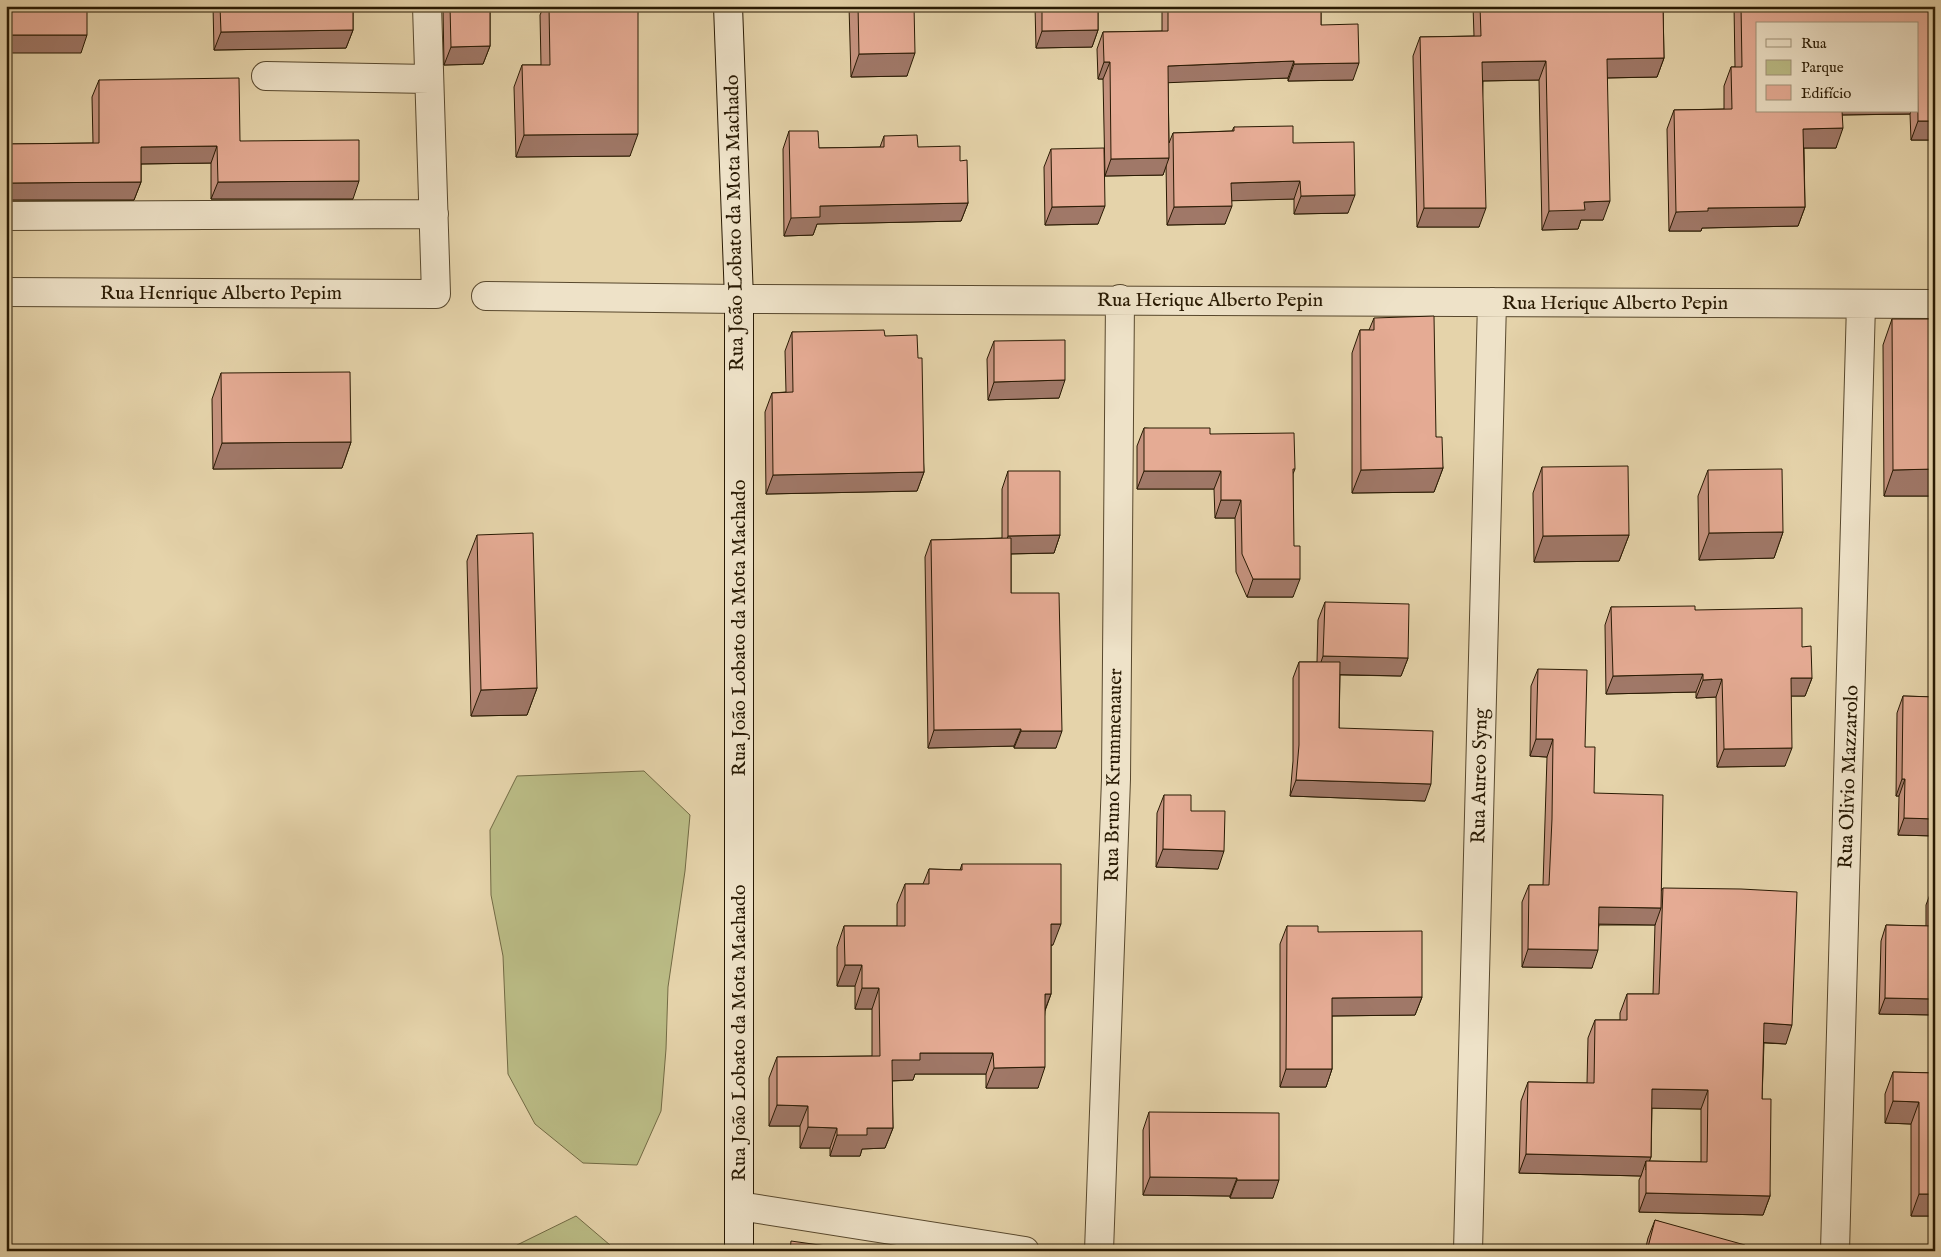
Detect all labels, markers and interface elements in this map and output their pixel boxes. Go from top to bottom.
legend [1756,22,1918,112]
text: Rua [1801,34,1827,53]
text: Parque [1801,58,1844,77]
street label: Rua João Lobato da Mota Machado [720,74,750,372]
text: Edifício [1801,84,1851,103]
street label: Rua Henrique Alberto Pepim [100,281,342,306]
street label: Rua Herique Alberto Pepin [1097,288,1324,313]
street label: Rua Herique Alberto Pepin [1502,291,1729,316]
street label: Rua João Lobato da Mota Machado [727,479,752,776]
street label: Rua Bruno Krummenauer [1100,667,1128,882]
street label: Rua Olivio Mazzarolo [1833,684,1865,869]
street label: Rua Aureo Syng [1466,707,1494,844]
street label: Rua João Lobato da Mota Machado [727,884,752,1181]

